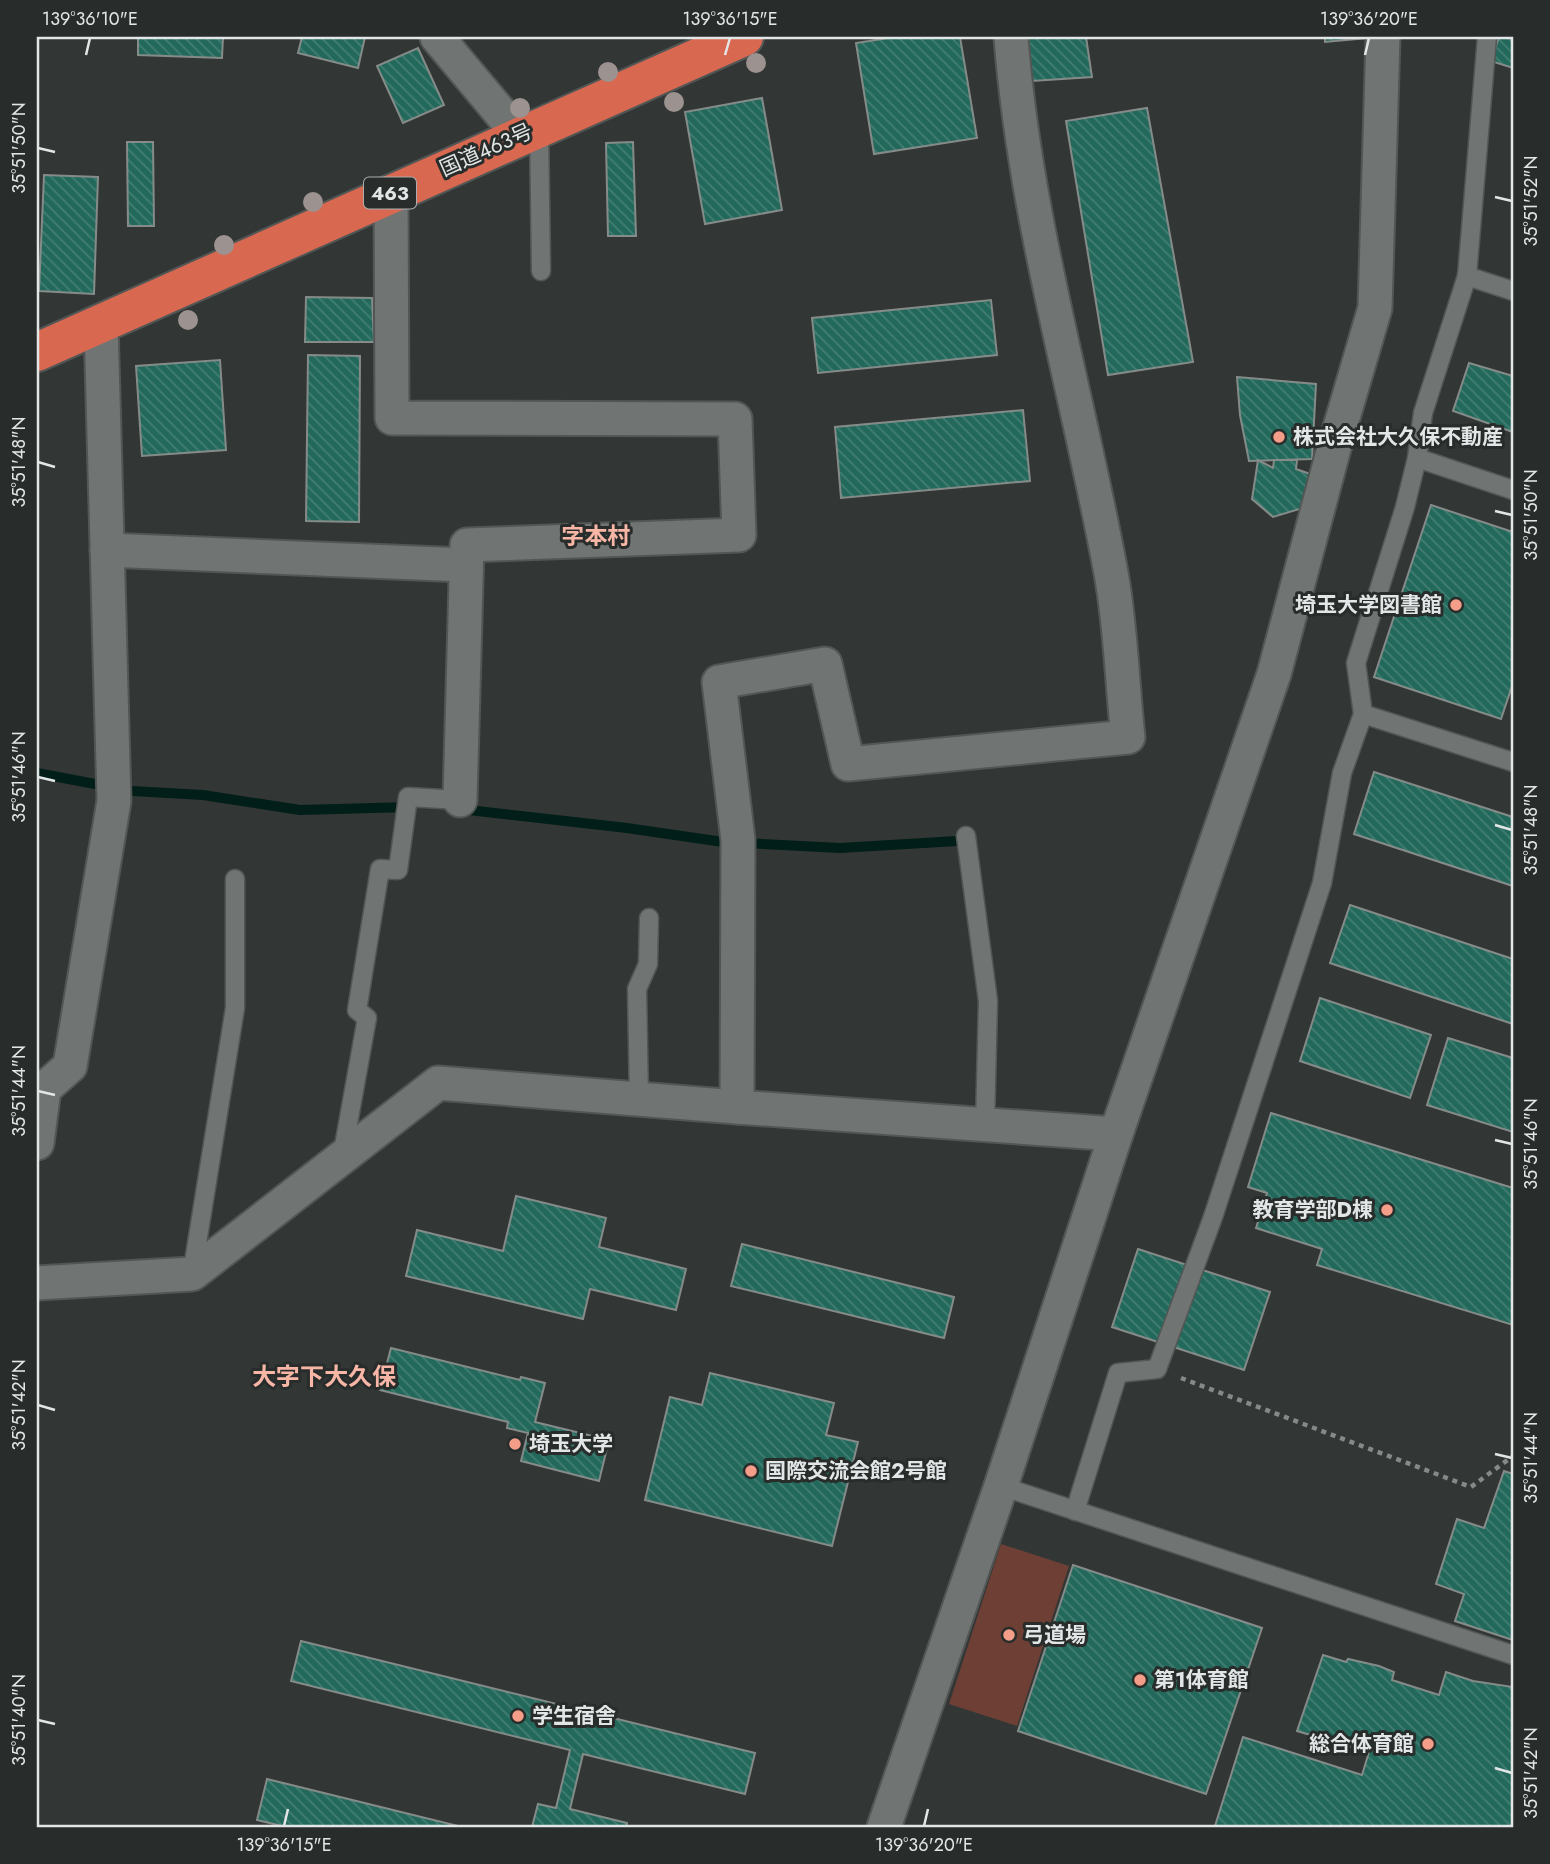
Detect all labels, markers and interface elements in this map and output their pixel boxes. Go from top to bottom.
text: 139°36'10"E [42,6,138,32]
text: 139°36'15"E [682,6,778,32]
text: 139°36'20"E [1320,6,1418,32]
text: 35°51'50"N [6,102,32,194]
street label: 国道463号 [435,116,537,184]
text: 35°51'52"N [1518,155,1544,247]
road number: 463 [364,178,416,209]
text: 35°51'48"N [6,416,32,508]
place label: 株式会社大久保不動産 [1293,422,1503,452]
marker: 株式会社大久保不動産 [1271,429,1287,445]
text: 35°51'50"N [1518,469,1544,561]
district label: 字本村 [562,519,631,553]
place label: 埼玉大学図書館 [1295,590,1442,620]
marker: 埼玉大学図書館 [1448,597,1464,613]
text: 35°51'46"N [6,731,32,823]
text: 35°51'48"N [1518,784,1544,876]
text: 35°51'44"N [6,1045,32,1137]
text: 35°51'46"N [1518,1098,1544,1190]
place label: 教育学部D棟 [1253,1195,1373,1225]
marker: 教育学部D棟 [1379,1202,1395,1218]
text: 35°51'42"N [6,1359,32,1451]
district label: 大字下大久保 [252,1359,396,1394]
text: 35°51'44"N [1518,1412,1544,1504]
place label: 埼玉大学 [529,1429,613,1459]
marker: 埼玉大学 [507,1436,523,1452]
place label: 国際交流会館2号館 [765,1456,947,1486]
marker: 国際交流会館2号館 [743,1463,759,1479]
place label: 弓道場 [1023,1620,1086,1650]
marker: 弓道場 [1001,1627,1017,1643]
place label: 第1体育館 [1154,1665,1249,1695]
marker: 第1体育館 [1132,1672,1148,1688]
text: 35°51'40"N [6,1674,32,1766]
place label: 学生宿舎 [532,1701,616,1731]
marker: 学生宿舎 [510,1708,526,1724]
text: 35°51'42"N [1518,1727,1544,1819]
place label: 総合体育館 [1309,1729,1414,1759]
marker: 総合体育館 [1420,1736,1436,1752]
text: 139°36'15"E [236,1832,332,1858]
text: 139°36'20"E [875,1832,973,1858]

